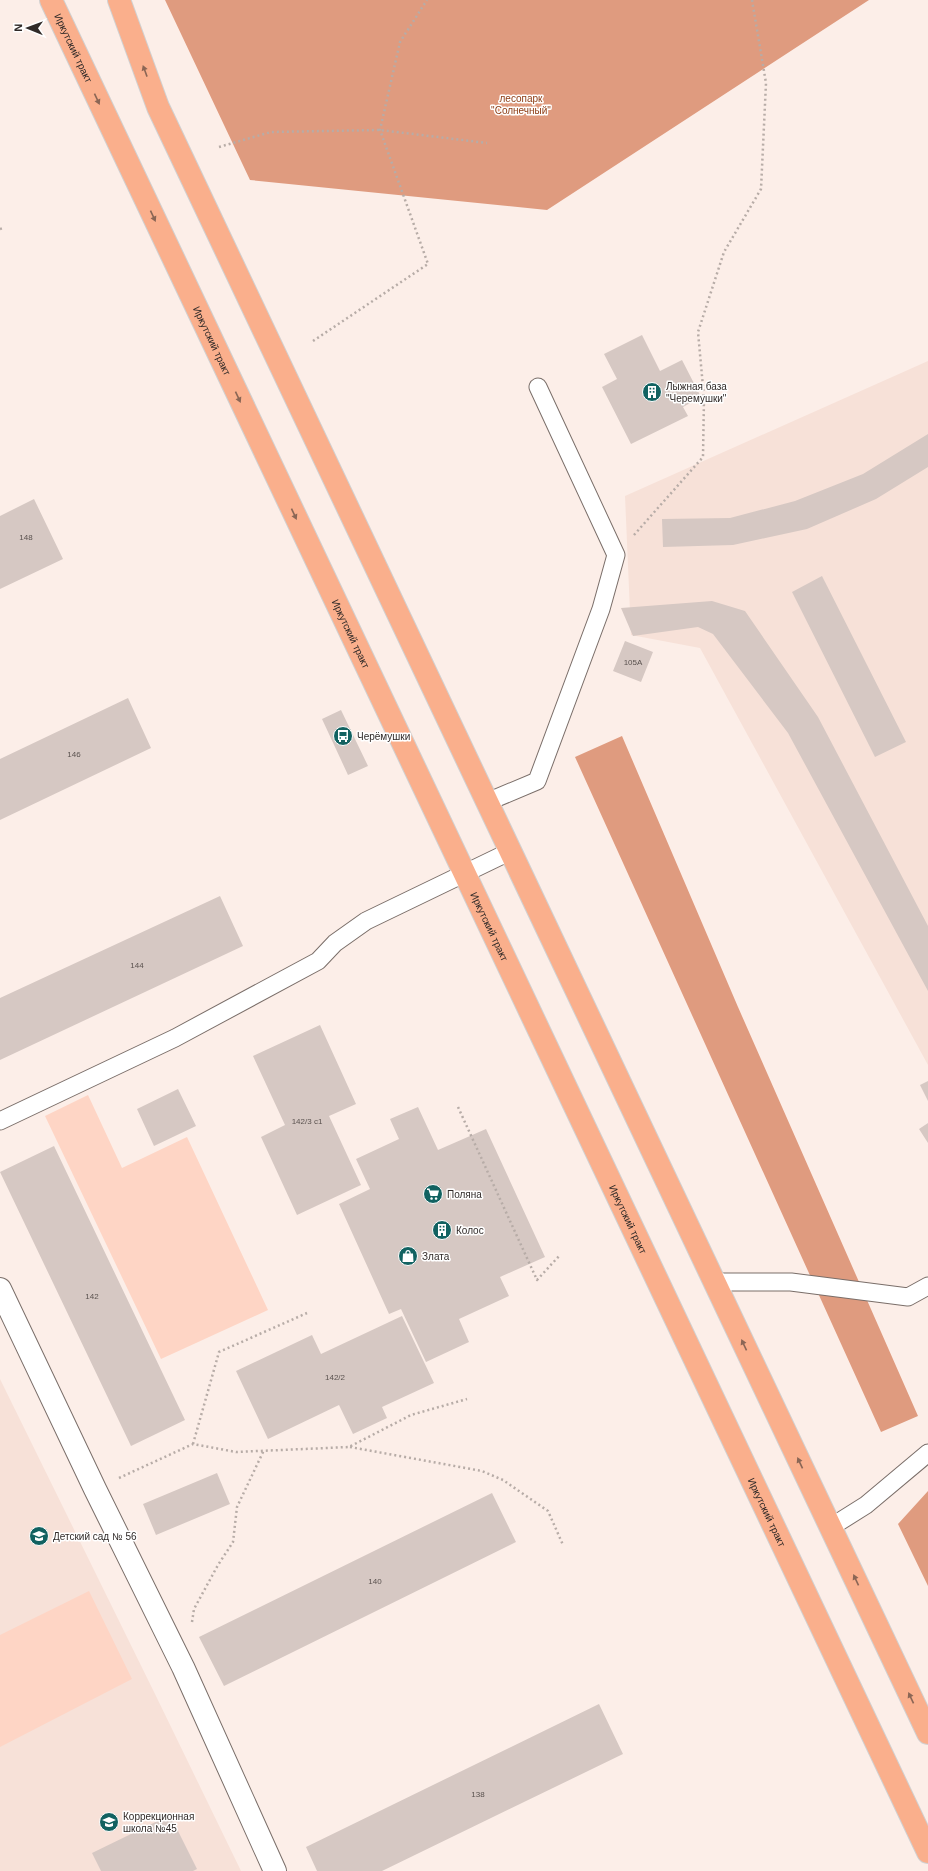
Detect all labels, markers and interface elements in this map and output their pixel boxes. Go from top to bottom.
north arrow [8,8,48,48]
street label: Иркутский тракт [52,12,94,85]
text: N [12,24,24,32]
one-way arrow [141,64,147,76]
one-way arrow [94,93,100,104]
park label: лесопарк "Солнечный" [491,93,551,116]
one-way arrow [150,210,156,222]
street label: Иркутский тракт [191,305,233,377]
building icon: Лыжная база "Черемушки" [641,381,663,403]
place label: Лыжная база "Черемушки" [666,381,727,404]
one-way arrow [235,391,241,402]
one-way arrow [291,509,297,520]
house number: 148 [19,533,33,542]
street label: Иркутский тракт [330,598,372,670]
house number: 105А [624,658,643,667]
bus stop icon: Черёмушки [332,725,354,747]
place label: Черёмушки [357,731,410,742]
house number: 146 [67,750,81,759]
street label: Иркутский тракт [468,890,510,963]
house number: 144 [130,961,144,970]
house number: 142/3 с1 [292,1117,323,1126]
supermarket icon: Поляна [422,1183,444,1205]
street label: Иркутский тракт [607,1183,649,1256]
place label: Поляна [447,1189,482,1200]
building icon: Колос [431,1219,453,1241]
place label: Колос [456,1225,484,1236]
shop icon: Злата [397,1245,419,1267]
place label: Злата [422,1251,450,1262]
house number: 142 [85,1292,99,1301]
one-way arrow [741,1339,747,1351]
house number: 142/2 [325,1373,346,1382]
one-way arrow [797,1457,803,1468]
street label: Иркутский тракт [746,1476,788,1549]
school or university icon: Детский сад № 56 [28,1525,50,1547]
place label: Детский сад № 56 [53,1531,137,1542]
one-way arrow [853,1574,859,1586]
house number: 140 [368,1577,382,1586]
one-way arrow [908,1692,914,1703]
house number: 138 [471,1790,485,1799]
school or university icon: Коррекционная школа №45 [98,1811,120,1833]
place label: Коррекционная школа №45 [123,1811,194,1834]

